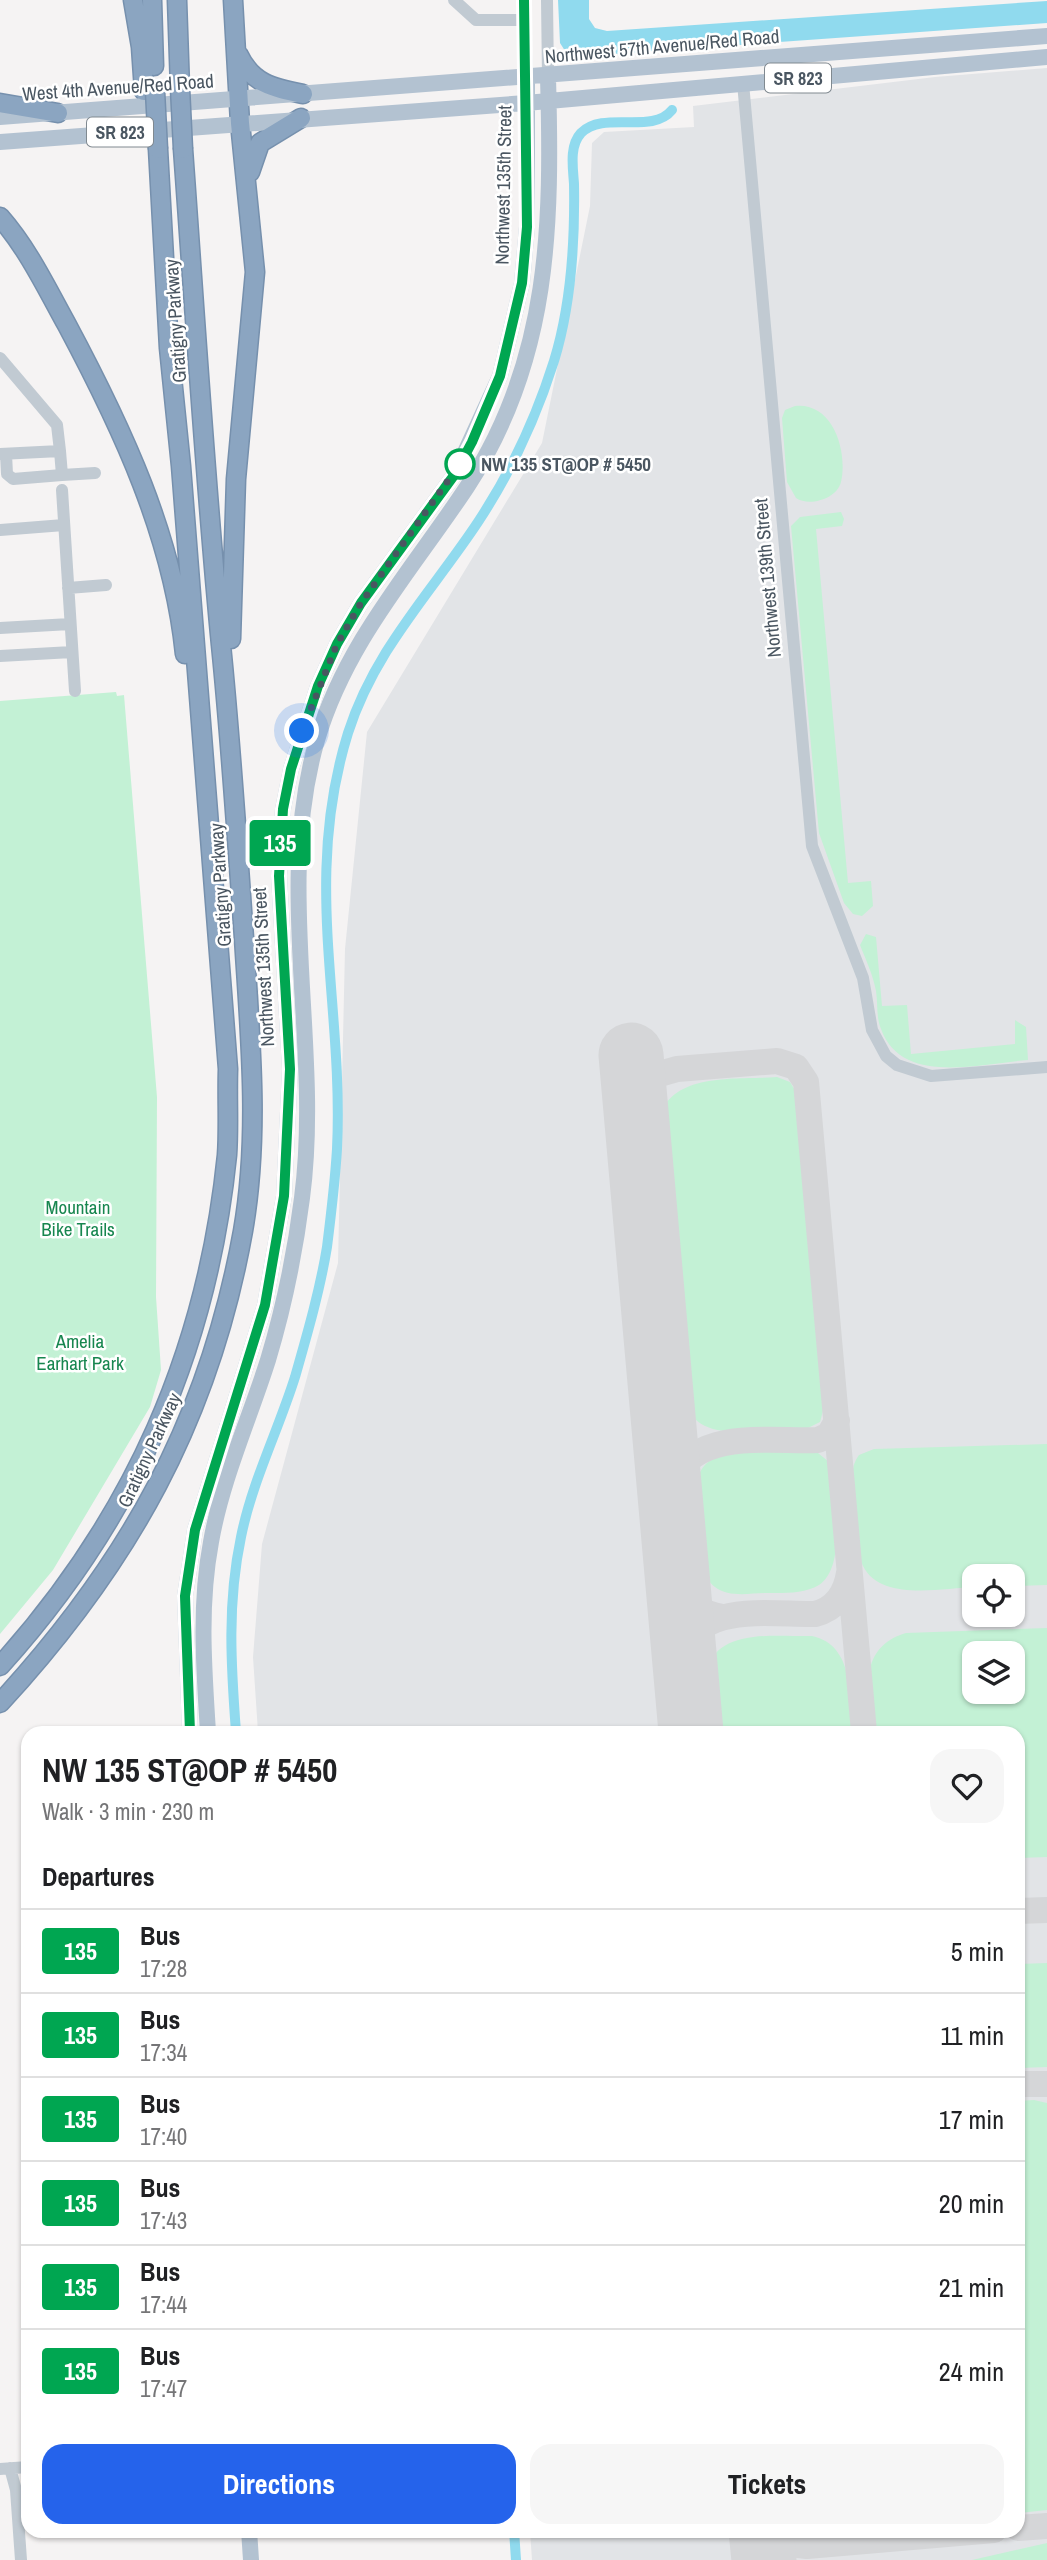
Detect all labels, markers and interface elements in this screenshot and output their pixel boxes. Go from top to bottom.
street label: Northwest 57th Avenue/Red Road [544,23,780,69]
road number: SR 823 [765,64,831,92]
street label: West 4th Avenue/Red Road [21,67,215,107]
street label: Northwest 135th Street [489,104,517,265]
road number: SR 823 [87,118,153,146]
street label: Gratigny Parkway [158,258,192,384]
marker: NW 135 ST@OP # 5450 [445,449,475,479]
place label: NW 135 ST@OP # 5450 [481,451,651,477]
street label: Northwest 139th Street [747,497,787,659]
your location [284,713,319,748]
line badge: 135 [240,820,320,866]
street label: Gratigny Parkway [203,822,237,948]
text: 135 [264,827,296,859]
street label: Northwest 135th Street [246,886,280,1047]
park label: Mountain Bike Trails [41,1194,115,1242]
park label: Amelia Earhart Park [36,1328,124,1376]
street label: Gratigny Parkway [111,1388,187,1512]
map controls [962,1564,1025,1704]
button: locate [962,1564,1025,1627]
button: layers [962,1641,1025,1704]
text: NW 135 ST@OP # 5450 [42,1748,337,1792]
button: heart [930,1749,1004,1823]
text: Walk · 3 min · 230 m [42,1796,214,1827]
text: Departures [42,1859,155,1894]
text: Bus [140,1918,180,1953]
text: 5 min [951,1934,1004,1969]
text: 135 [64,1935,97,1967]
text: 17:28 [140,1953,187,1984]
text: Bus [140,2002,180,2037]
text: 11 min [940,2018,1004,2053]
text: 135 [64,2019,97,2051]
text: 17:34 [140,2037,187,2068]
text: Bus [140,2086,180,2121]
text: 17 min [939,2102,1004,2137]
text: 135 [64,2103,97,2135]
text: 17:40 [140,2121,187,2152]
text: Bus [140,2170,180,2205]
text: 20 min [939,2186,1004,2221]
text: 135 [64,2187,97,2219]
text: 17:43 [140,2205,187,2236]
text: Bus [140,2254,180,2289]
text: 21 min [939,2270,1004,2305]
text: 135 [64,2271,97,2303]
text: 17:44 [140,2289,187,2320]
text: Bus [140,2338,180,2373]
text: 24 min [939,2354,1004,2389]
text: 135 [64,2355,97,2387]
text: 17:47 [140,2373,187,2404]
button: Directions [42,2444,516,2524]
button: Tickets [530,2444,1004,2524]

